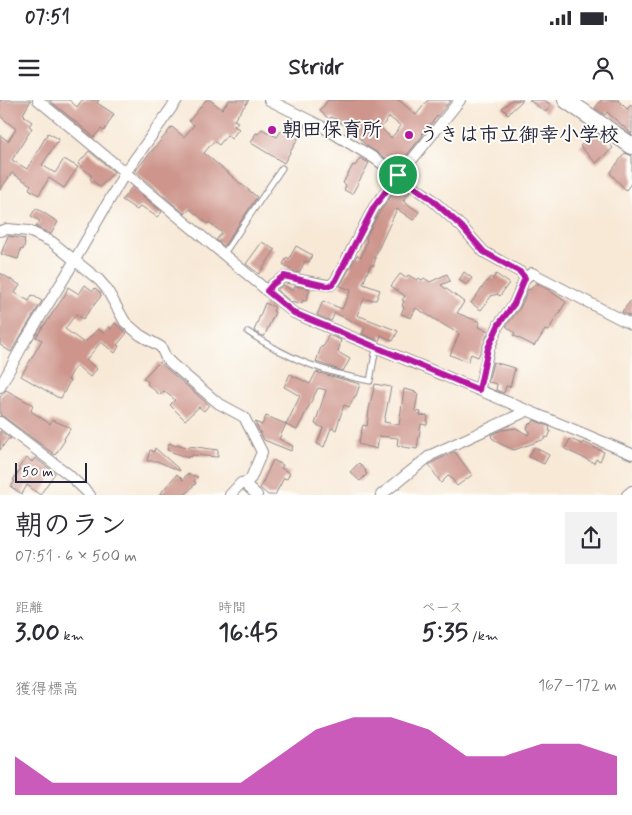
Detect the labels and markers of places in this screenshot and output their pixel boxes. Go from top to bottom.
place label: 朝田保育所 [282,117,382,144]
place label: うきは市立御幸小学校 [419,122,619,149]
marker: 朝田保育所 [266,124,278,136]
marker: うきは市立御幸小学校 [403,129,415,141]
pin [377,154,419,196]

